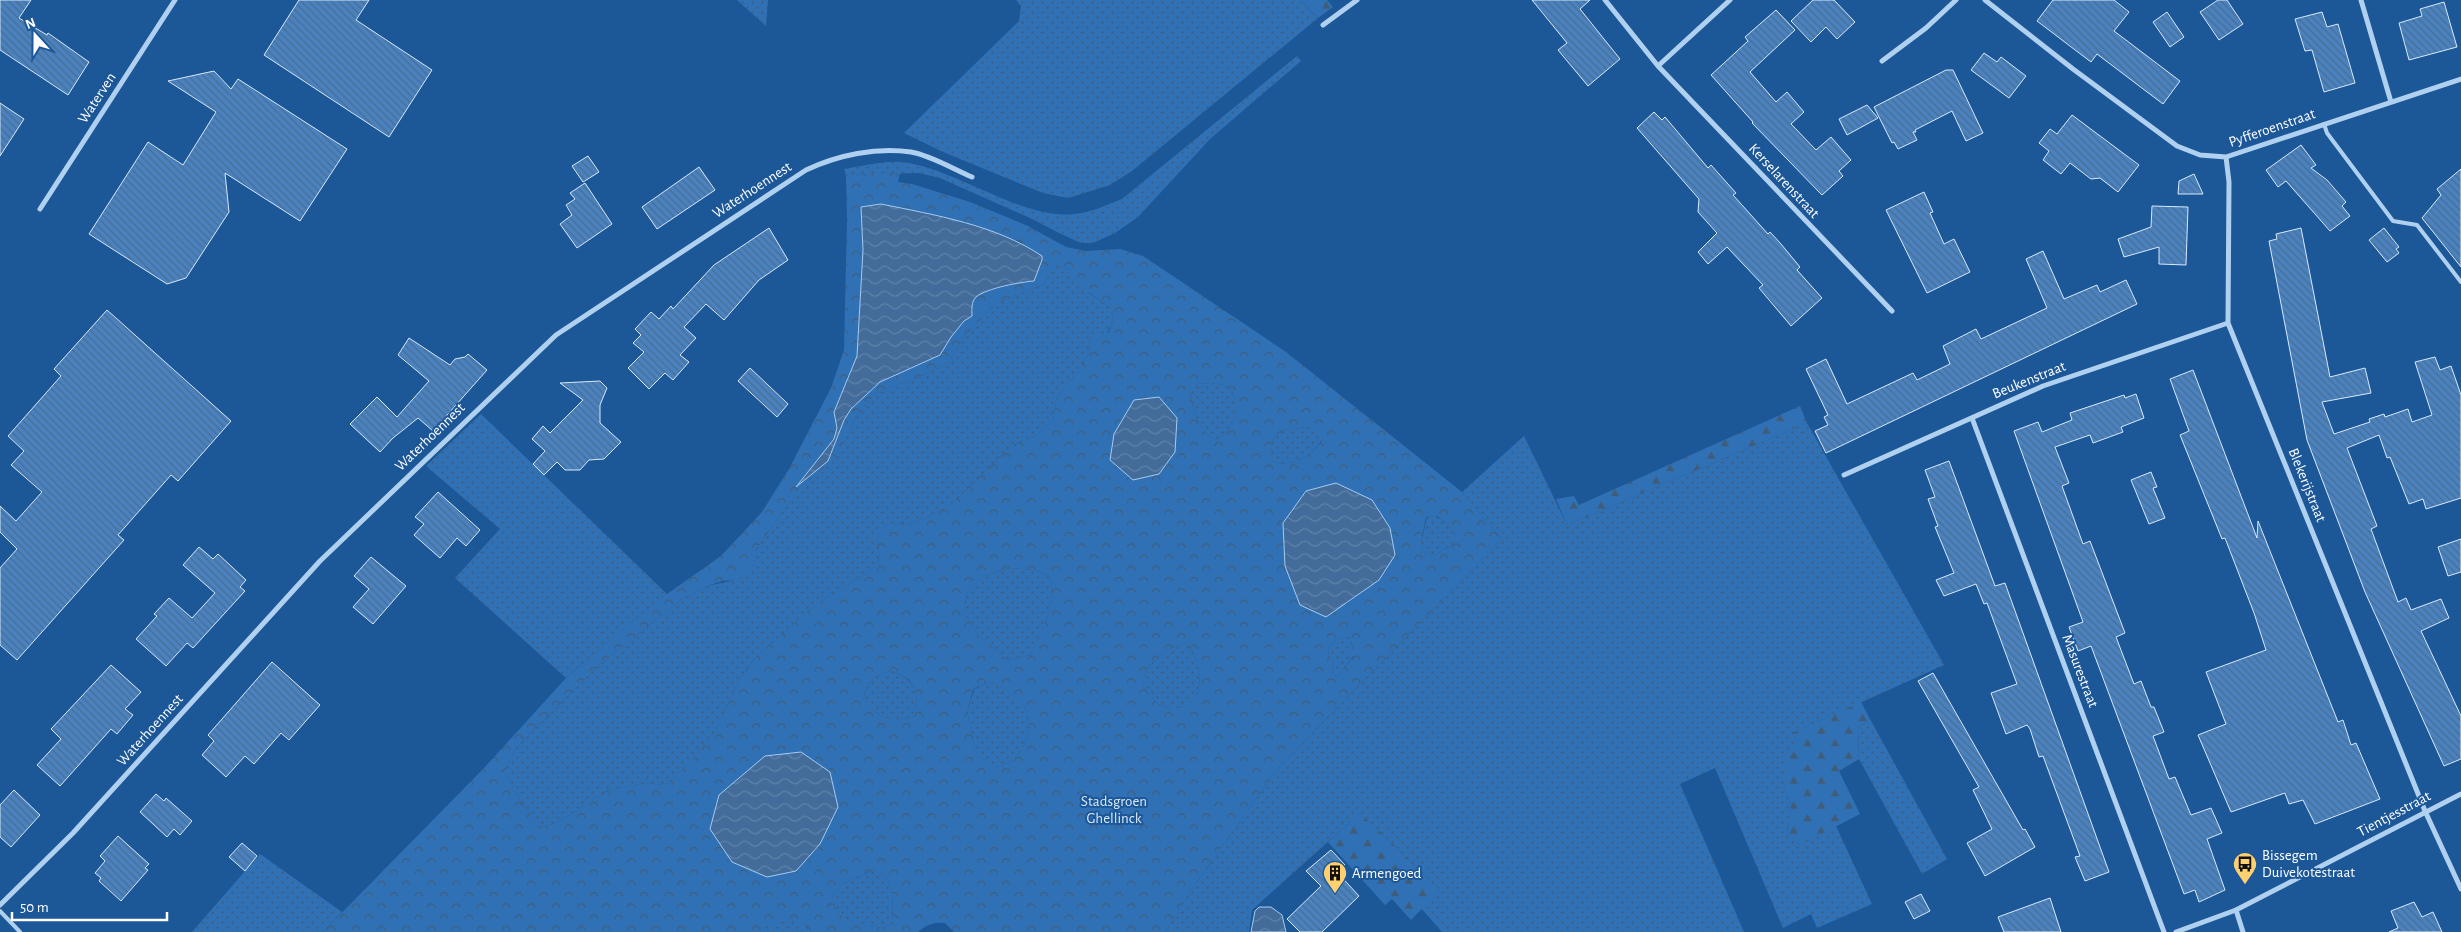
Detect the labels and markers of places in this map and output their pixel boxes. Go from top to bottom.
place label: Bissegem Duivekotestraat [2262,848,2355,880]
bus stop icon: Bissegem Duivekotestraat [2232,851,2258,885]
building icon: Armengoed [1322,860,1348,894]
place label: Armengoed [1352,866,1422,881]

